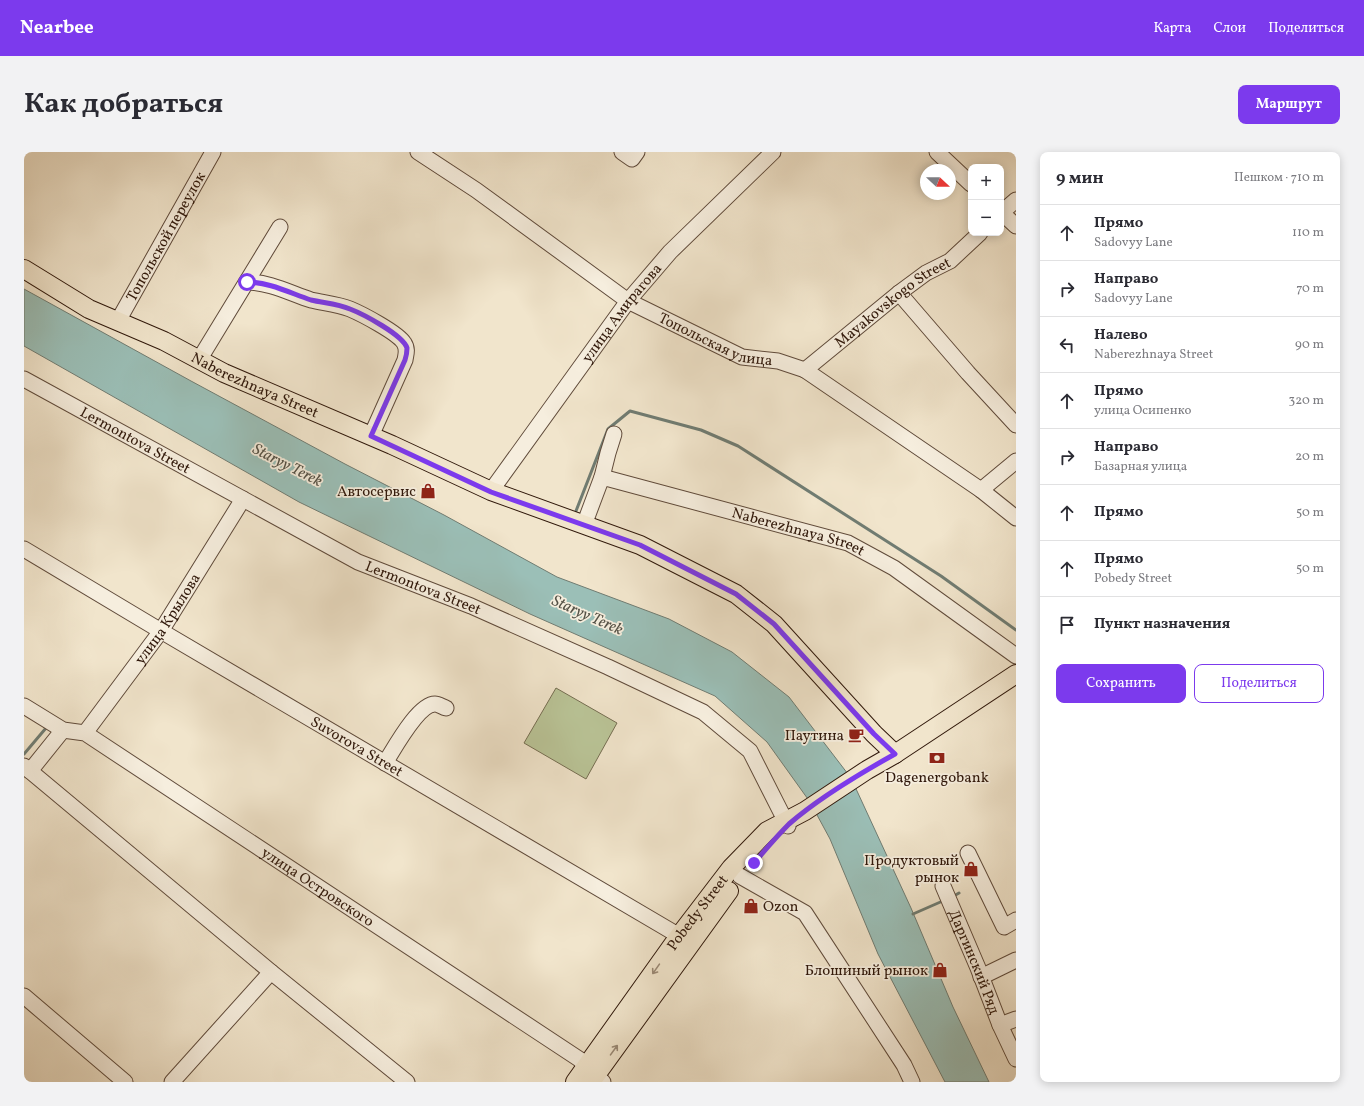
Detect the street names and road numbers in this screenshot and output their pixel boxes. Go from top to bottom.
street label: Топольской переулок [122,168,212,306]
street label: Mayakovskogo Street [831,253,955,354]
street label: улица Амирагова [578,259,668,368]
street label: Топольская улица [654,308,773,372]
street label: Naberezhnaya Street [187,348,321,424]
street label: Lermontova Street [76,403,194,480]
street label: Naberezhnaya Street [729,503,868,562]
street label: Lermontova Street [362,557,484,621]
street label: улица Крылова [131,570,206,669]
street label: Suvorova Street [306,712,406,783]
street label: улица Островского [257,843,378,933]
street label: Pobedy Street [663,871,734,955]
street label: Даргинский Ряд [942,907,1004,1018]

